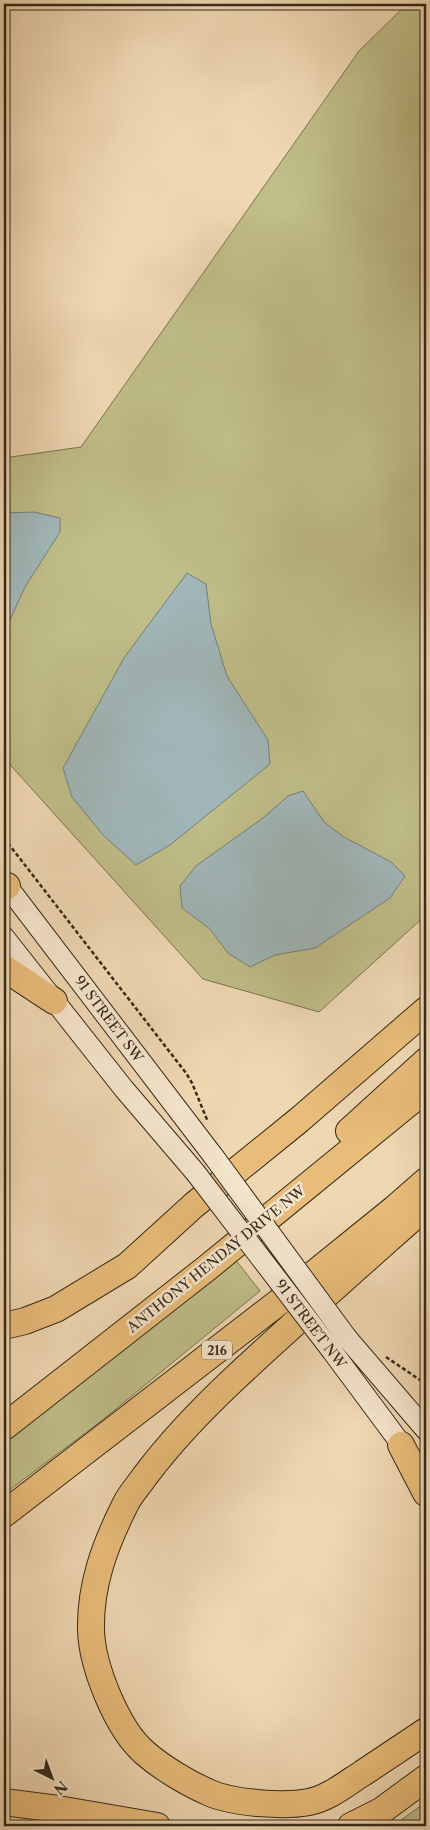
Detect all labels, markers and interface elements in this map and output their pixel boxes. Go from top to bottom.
street label: 91 STREET SW [71,972,148,1066]
street label: ANTHONY HENDAY DRIVE NW [123,1181,309,1337]
street label: 91 STREET NW [272,1276,351,1373]
road number: 216 [202,1340,232,1360]
north arrow [28,1752,78,1802]
text: N [50,1777,71,1798]

